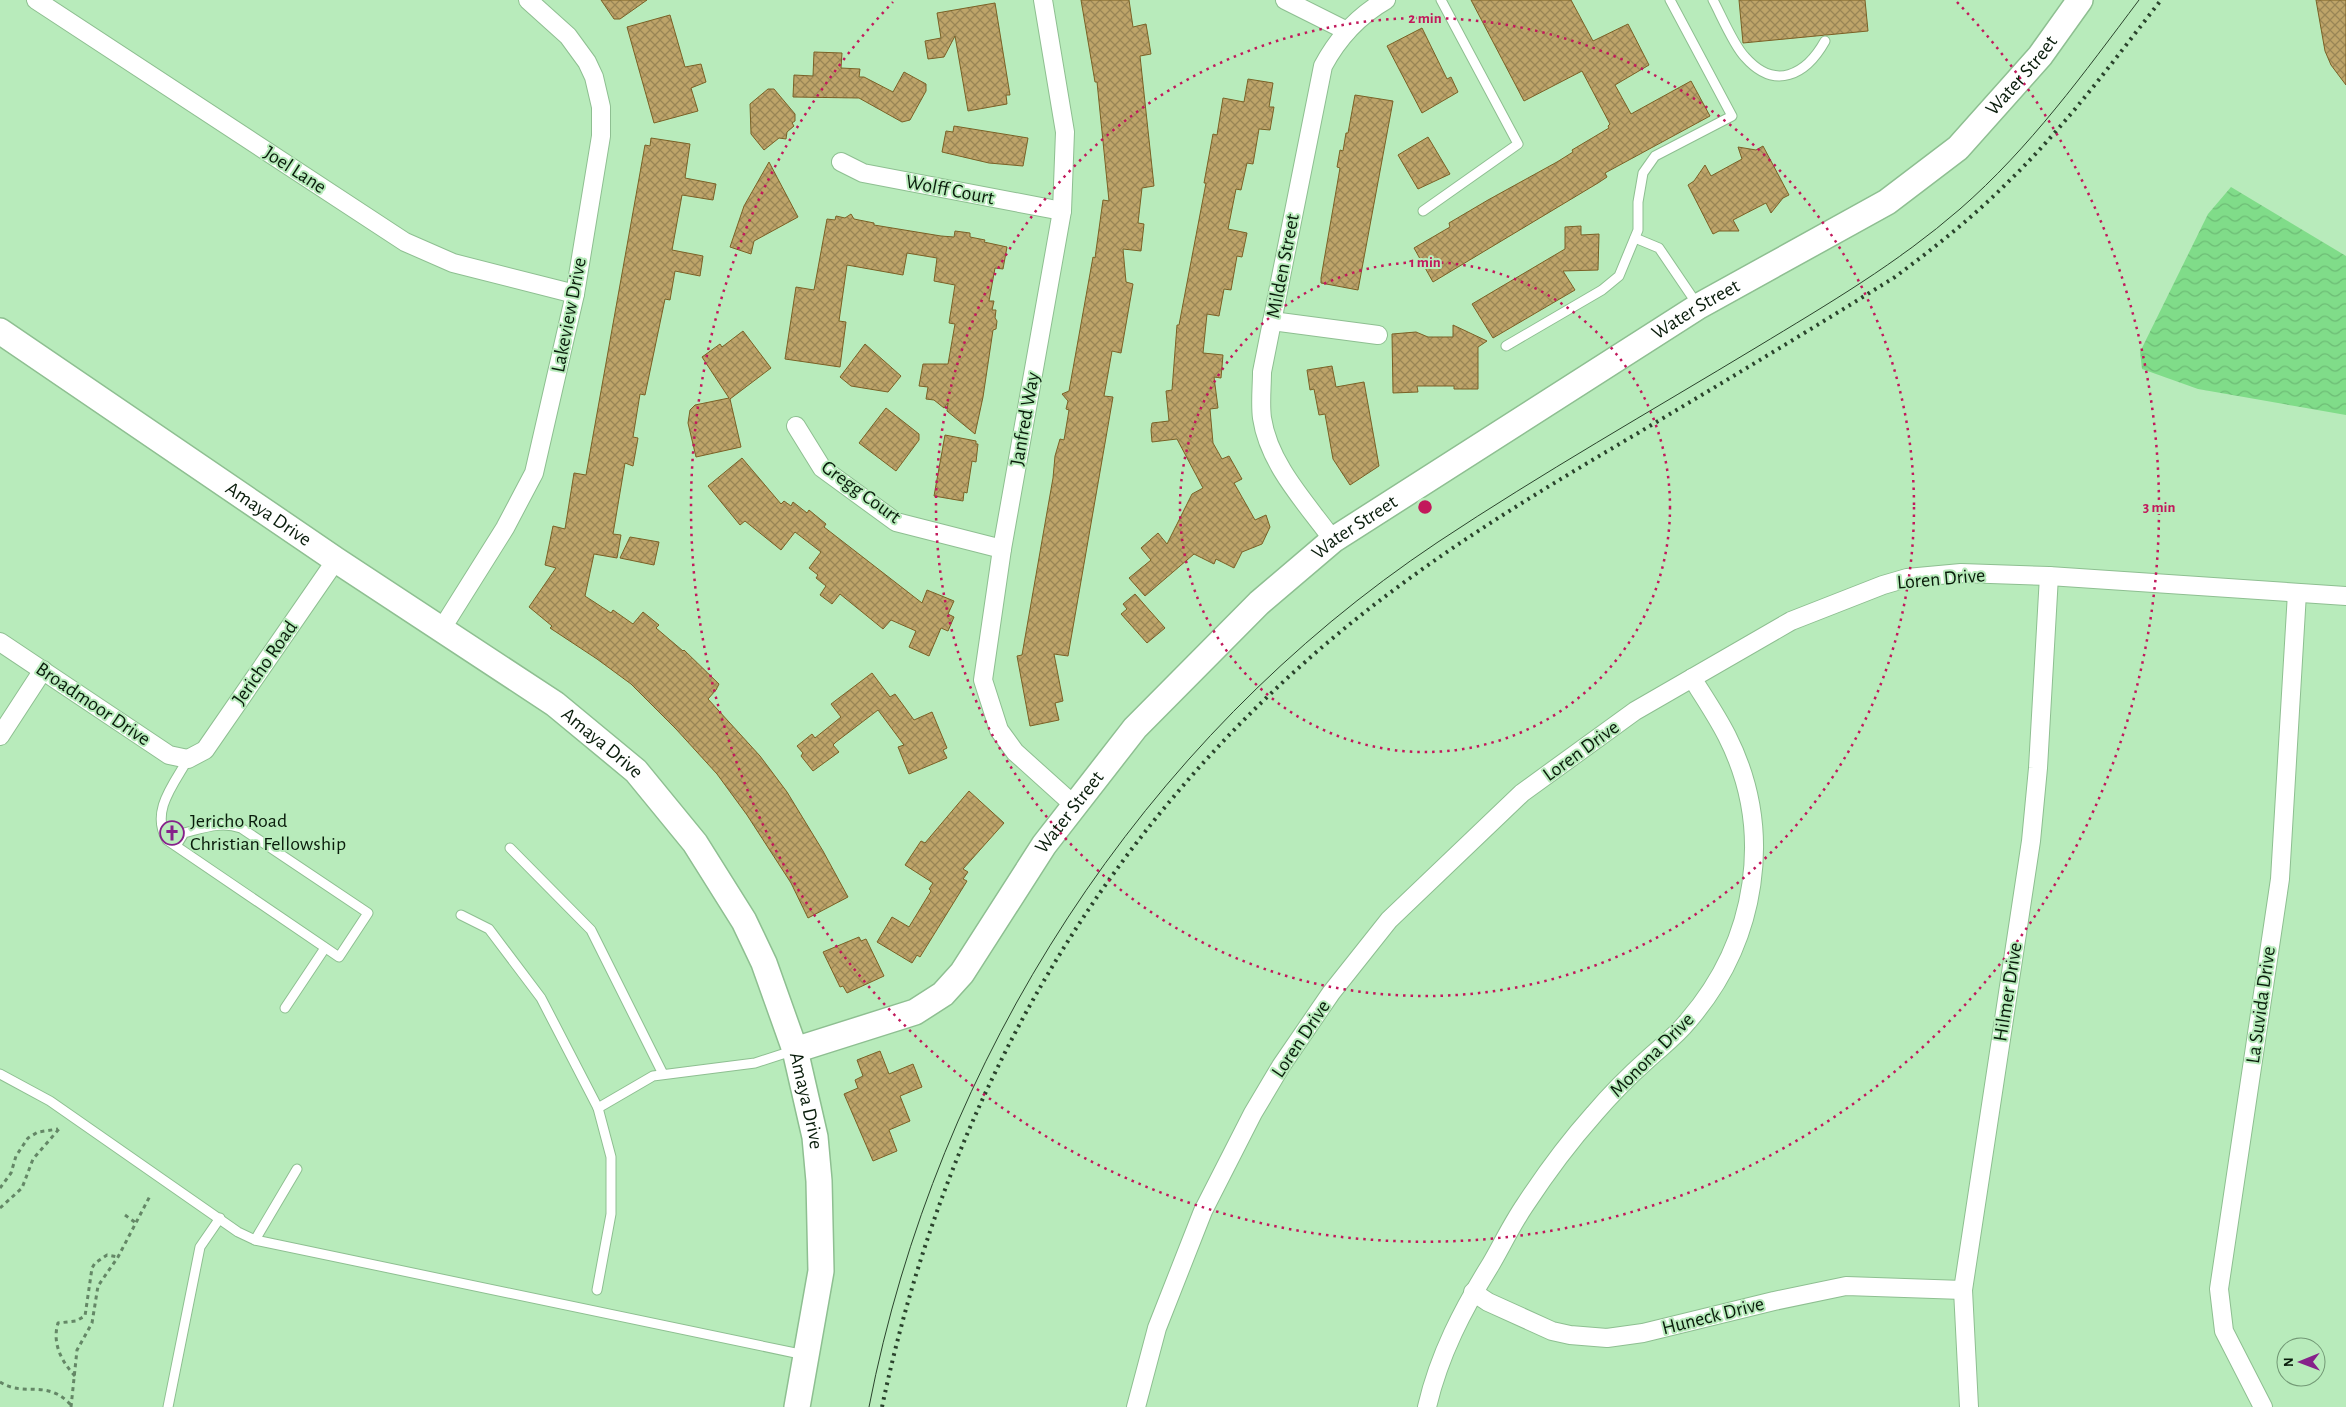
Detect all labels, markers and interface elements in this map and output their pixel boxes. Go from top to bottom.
text: 2 min [1408,11,1442,26]
street label: Water Street [1982,31,2062,119]
street label: Joel Lane [260,143,330,197]
street label: Wolff Court [904,172,997,209]
street label: Milden Street [1263,212,1303,320]
text: 1 min [1409,255,1441,270]
street label: Lakeview Drive [548,256,590,374]
street label: Water Street [1649,275,1744,343]
street label: Janfred Way [1007,370,1043,467]
street label: Gregg Court [818,457,905,528]
street label: Amaya Drive [222,478,315,550]
street label: Water Street [1308,491,1401,563]
centre of rings [1416,498,1434,516]
text: 3 min [2143,500,2175,515]
street label: Loren Drive [1896,565,1986,593]
street label: Jericho Road [229,617,301,709]
street label: Broadmoor Drive [32,658,154,750]
street label: Amaya Drive [558,704,647,782]
street label: Loren Drive [1539,717,1623,785]
street label: Water Street [1031,767,1108,857]
place label: Jericho Road Christian Fellowship [190,811,346,854]
church icon: Jericho Road Christian Fellowship [159,820,185,846]
street label: Hilmer Drive [1990,941,2026,1043]
street label: La Suvida Drive [2243,945,2279,1065]
street label: Loren Drive [1268,997,1334,1081]
street label: Monona Drive [1606,1009,1698,1101]
street label: Amaya Drive [786,1050,826,1150]
street label: Huneck Drive [1660,1294,1766,1338]
north arrow [2276,1337,2326,1387]
text: N [2282,1357,2296,1367]

